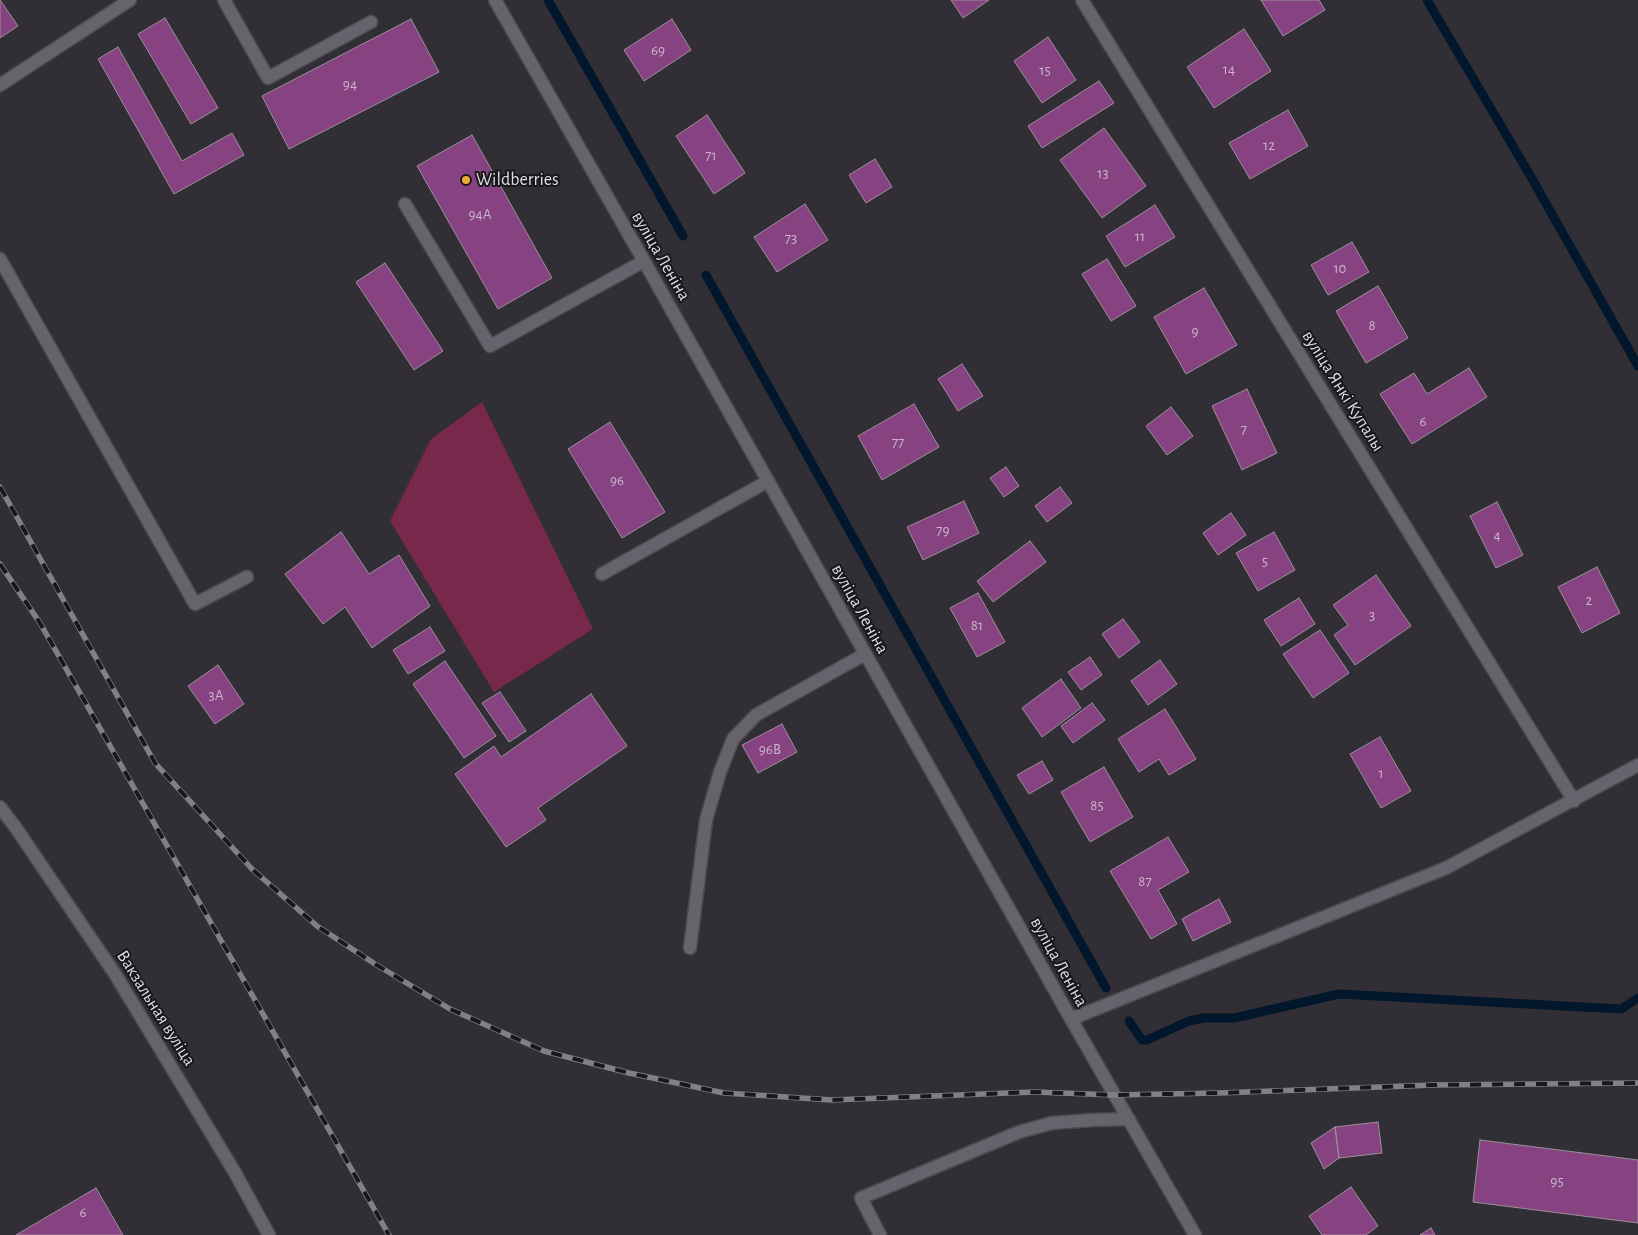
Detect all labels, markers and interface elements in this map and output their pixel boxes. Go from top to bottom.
house number: 69 [651,41,665,59]
house number: 14 [1223,60,1235,78]
house number: 15 [1039,61,1051,79]
house number: 94 [343,75,357,93]
house number: 12 [1263,136,1275,154]
house number: 71 [705,146,717,164]
house number: 13 [1097,164,1109,182]
place label: Wildberries [476,169,559,191]
marker: Wildberries [460,174,472,186]
house number: 94А [468,205,492,223]
street label: вуліца Леніна [627,208,695,304]
house number: 11 [1135,227,1145,245]
house number: 73 [785,229,797,247]
house number: 10 [1333,259,1347,277]
house number: 8 [1368,316,1376,334]
house number: 9 [1191,322,1199,340]
street label: вуліца Янкі Купалы [1297,326,1389,456]
house number: 6 [1419,412,1427,430]
house number: 7 [1241,420,1247,438]
house number: 77 [892,433,904,451]
house number: 96 [610,471,624,489]
house number: 79 [936,521,950,539]
house number: 4 [1493,526,1501,544]
house number: 5 [1262,552,1268,570]
street label: вуліца Леніна [827,560,893,658]
house number: 2 [1586,591,1592,609]
house number: 3 [1369,606,1375,624]
house number: 81 [971,616,983,634]
house number: 3А [209,686,223,704]
house number: 96В [759,740,781,758]
house number: 1 [1378,764,1384,782]
house number: 85 [1090,796,1104,814]
house number: 87 [1138,872,1152,890]
street label: вуліца Леніна [1026,913,1092,1011]
street label: Вакзальная вуліца [112,946,200,1070]
house number: 95 [1550,1172,1564,1190]
house number: 6 [79,1203,87,1221]

